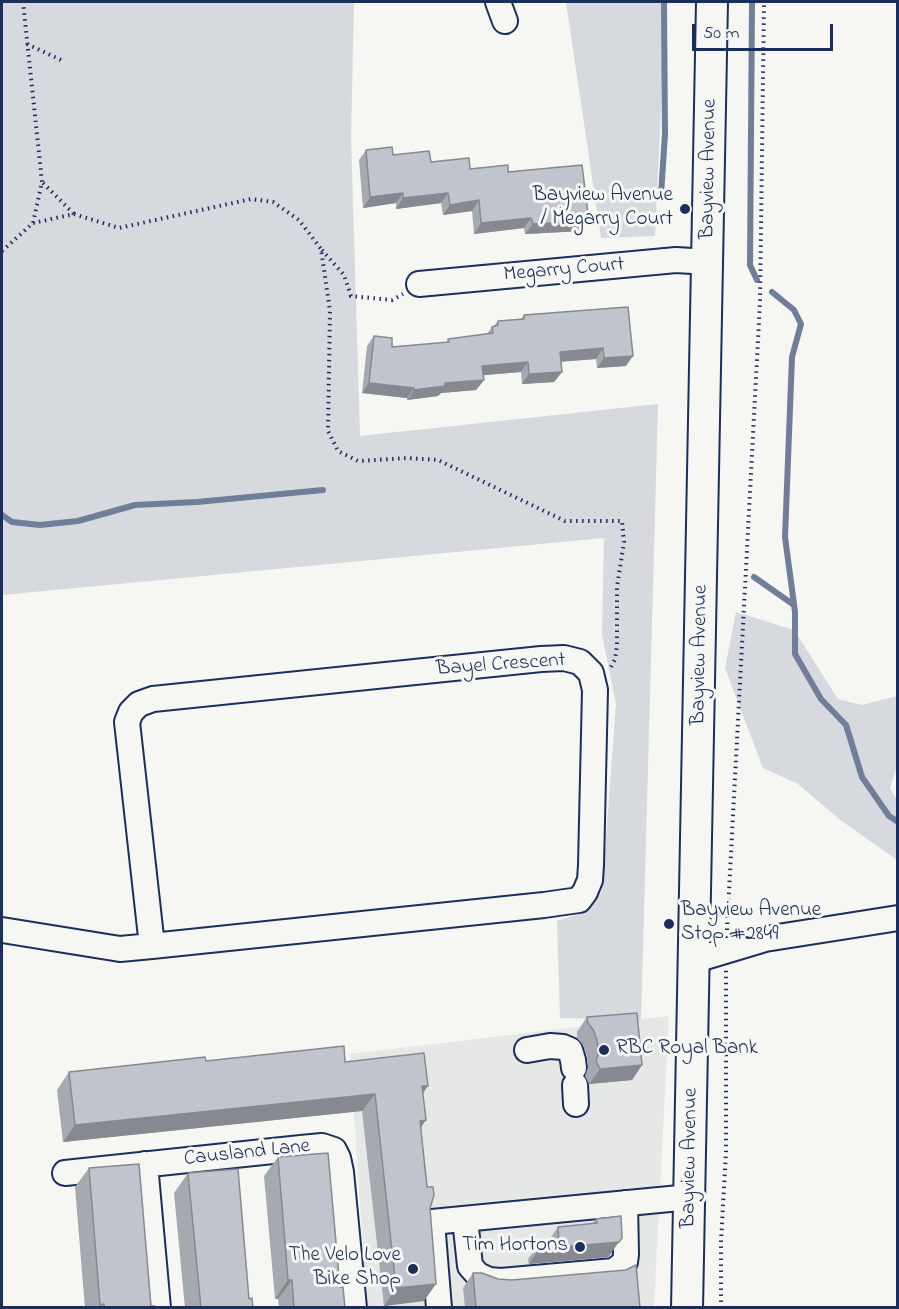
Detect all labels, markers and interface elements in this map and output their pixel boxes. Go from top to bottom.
scale bar [695,12,836,50]
text: 50 m [703,21,740,47]
street label: Bayview Avenue [696,99,724,239]
place label: Bayview Avenue / Megarry Court [533,184,673,234]
marker: Bayview Avenue / Megarry Court [678,202,692,216]
street label: Megarry Court [503,253,625,289]
street label: Bayview Avenue [687,585,715,725]
street label: Bayel Crescent [435,649,567,683]
place label: Bayview Avenue Stop #2849 [681,899,821,949]
marker: Bayview Avenue Stop #2849 [662,917,676,931]
place label: RBC Royal Bank [616,1037,758,1063]
marker: RBC Royal Bank [597,1043,611,1057]
street label: Bayview Avenue [677,1088,705,1228]
street label: Causland Lane [183,1135,311,1173]
place label: Tim Hortons [462,1234,568,1260]
marker: Tim Hortons [573,1240,587,1254]
place label: The Velo Love Bike Shop [289,1244,401,1294]
marker: The Velo Love Bike Shop [406,1262,420,1276]

